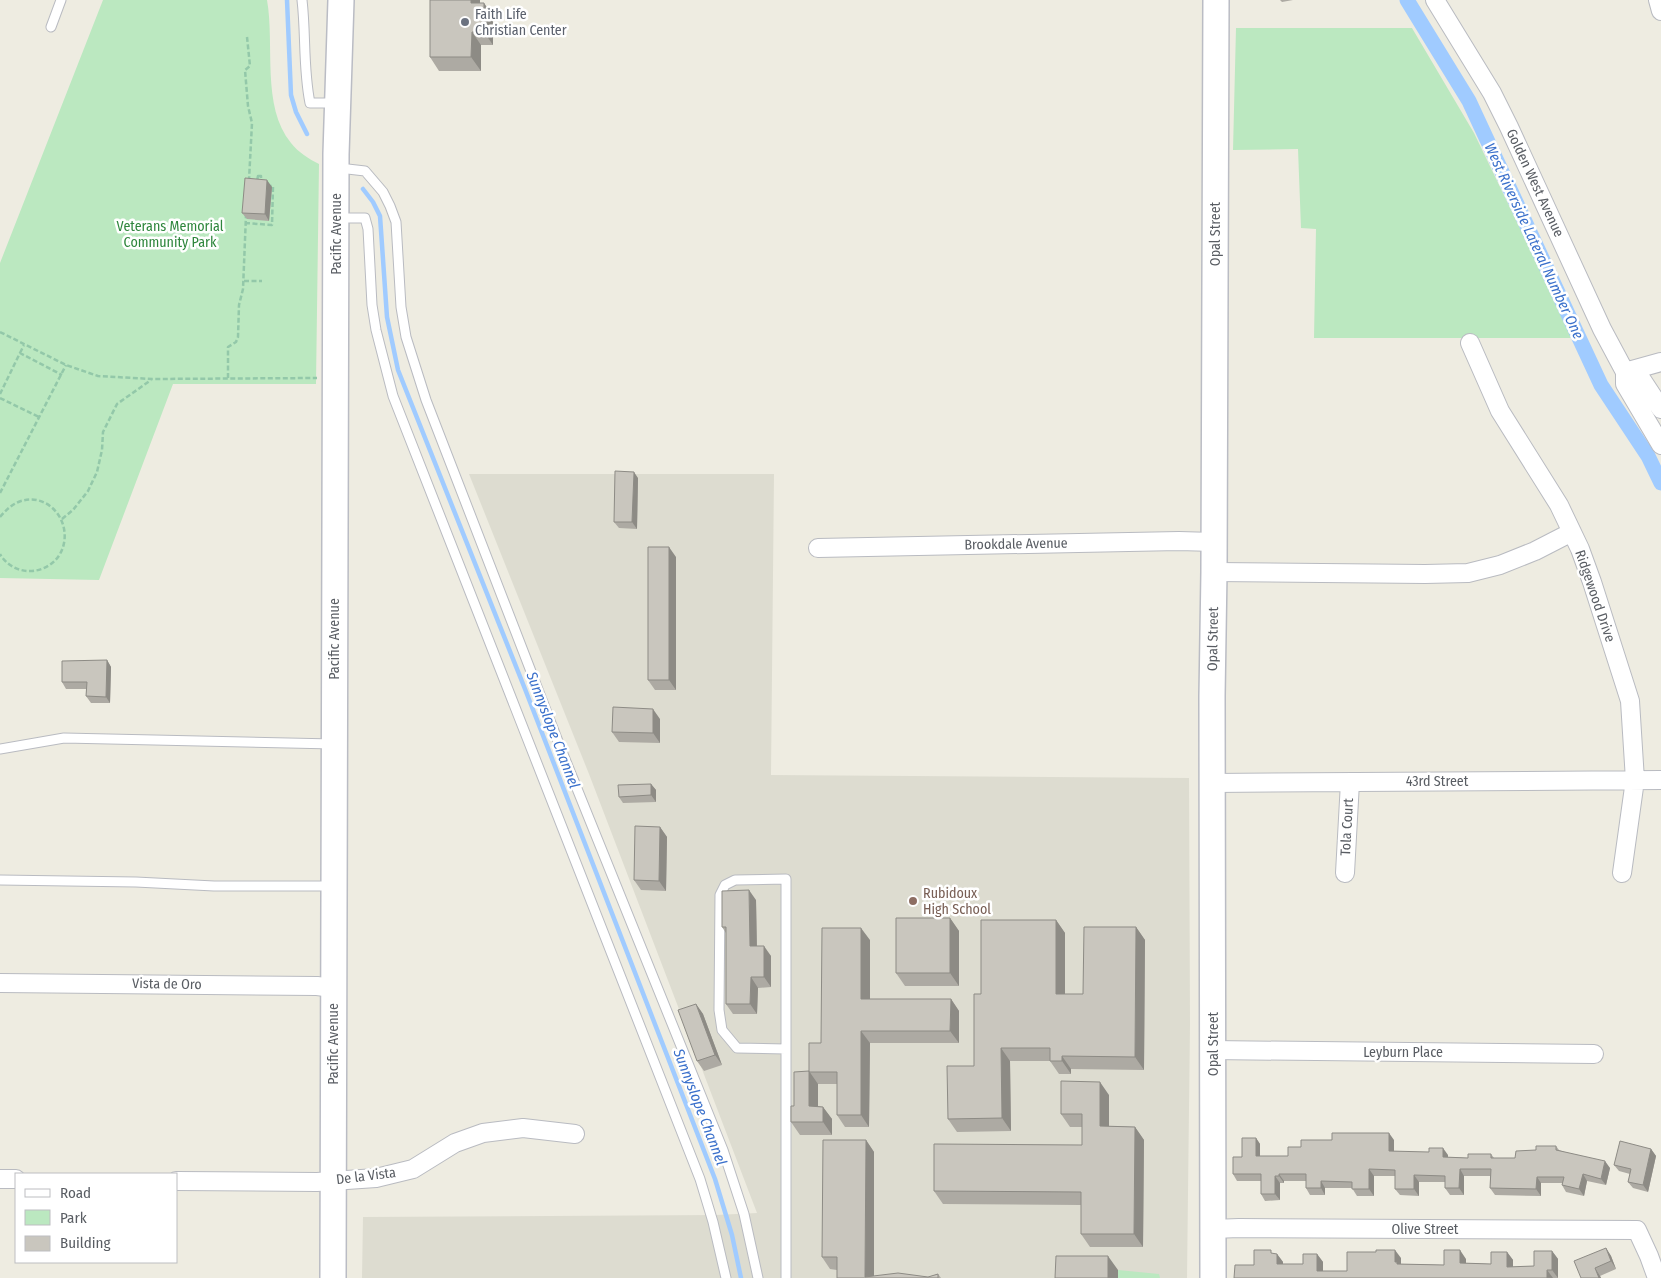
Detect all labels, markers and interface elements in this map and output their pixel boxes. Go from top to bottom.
place label: Faith Life Christian Center [475,6,567,39]
marker: Faith Life Christian Center [459,16,471,28]
street label: Golden West Avenue [1503,126,1568,240]
water label: West Riverside Lateral Number One [1481,140,1587,342]
street label: Pacific Avenue [328,193,345,275]
street label: Opal Street [1207,201,1224,266]
park label: Veterans Memorial Community Park [117,218,224,251]
street label: Brookdale Avenue [964,535,1068,553]
street label: Ridgewood Drive [1571,548,1619,644]
street label: Pacific Avenue [326,598,343,680]
street label: Opal Street [1204,606,1222,671]
water label: Sunnyslope Channel [522,668,584,791]
street label: 43rd Street [1406,773,1469,790]
street label: Tola Court [1337,797,1357,856]
place label: Rubidoux High School [923,885,991,918]
marker: Rubidoux High School [907,895,919,907]
street label: Vista de Oro [132,975,202,993]
street label: Pacific Avenue [325,1003,342,1085]
street label: Opal Street [1205,1011,1222,1076]
street label: Leyburn Place [1363,1044,1443,1061]
water label: Sunnyslope Channel [669,1045,731,1168]
street label: De la Vista [335,1164,397,1188]
legend [15,1173,178,1263]
text: Road [60,1184,91,1202]
text: Park [60,1209,87,1227]
street label: Olive Street [1392,1221,1459,1238]
text: Building [60,1234,111,1252]

